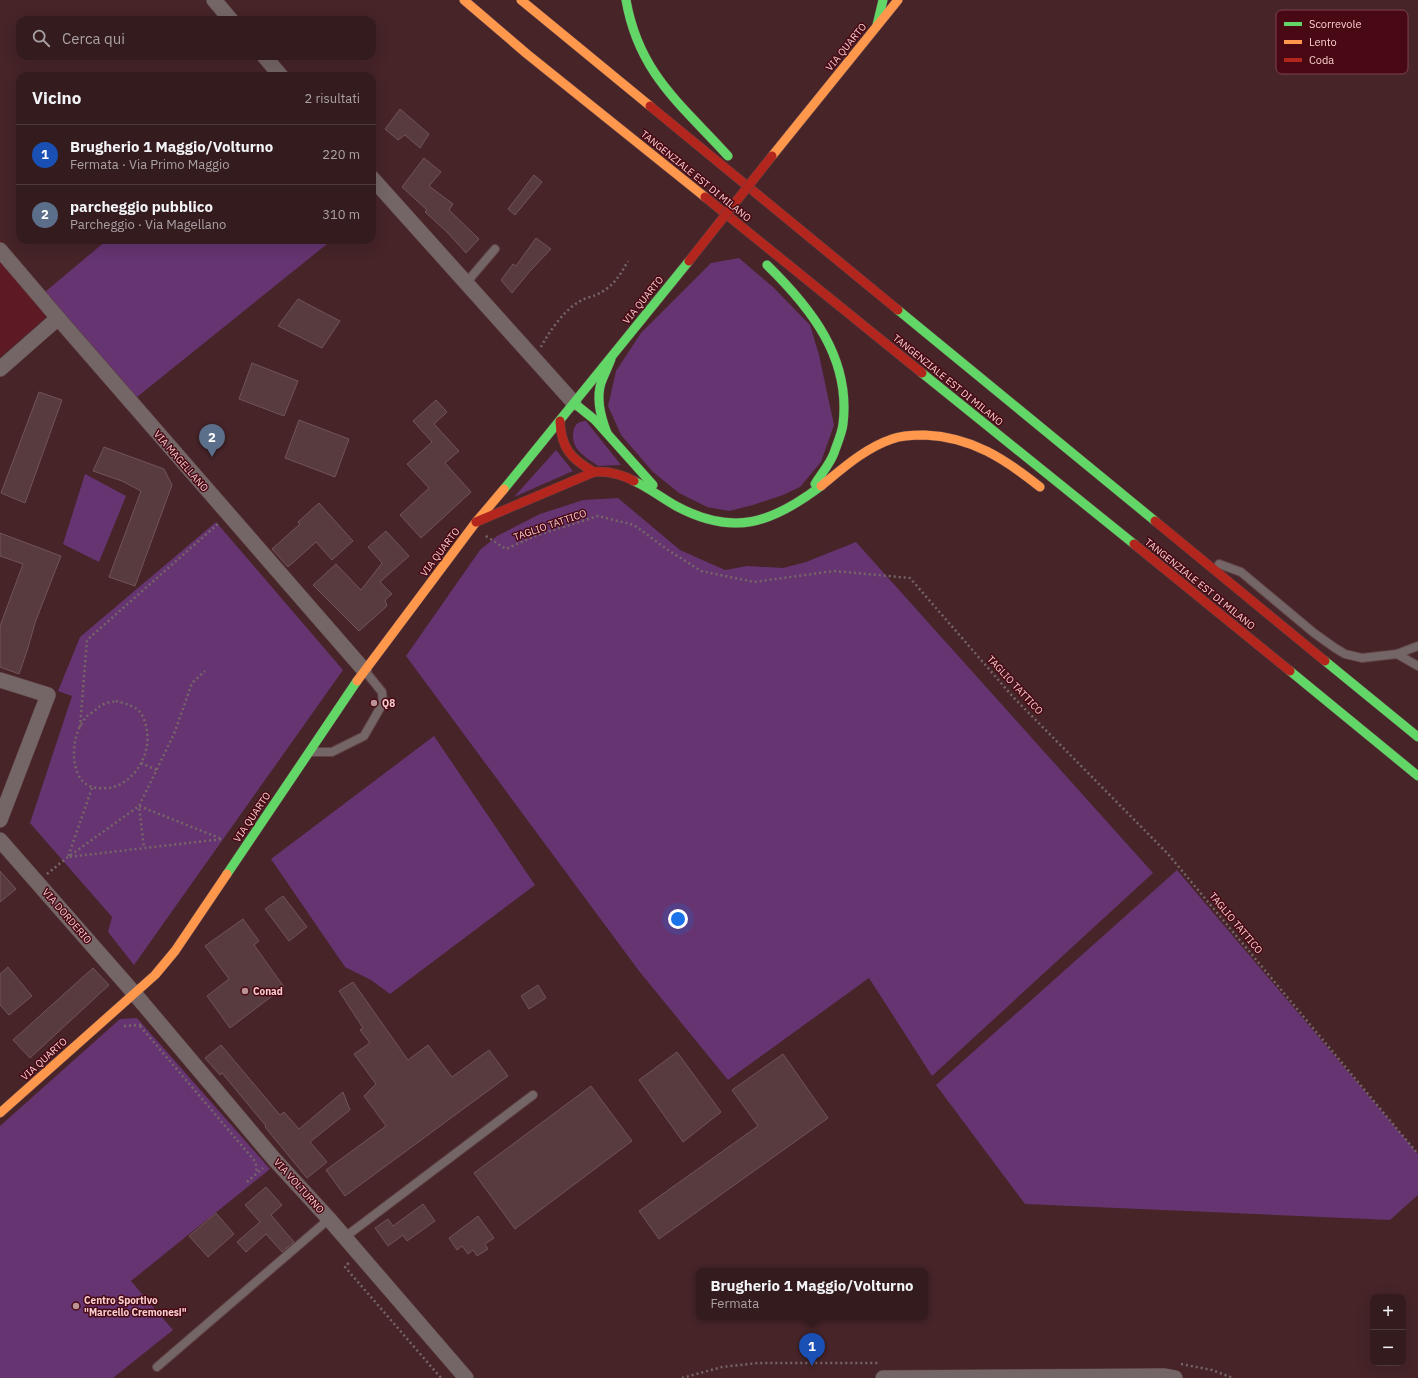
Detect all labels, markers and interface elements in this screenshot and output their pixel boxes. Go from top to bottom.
legend [1276,10,1408,74]
search box [16,16,376,60]
text: Scorrevole [1309,17,1362,31]
street label: VIA QUARTO [823,20,869,74]
icon: search [30,27,52,49]
text: Cerca qui [62,29,125,48]
text: Lento [1309,35,1337,49]
text: Coda [1309,53,1334,67]
text: Vicino [32,87,81,109]
text: 2 risultati [305,90,360,107]
street label: TANGENZIALE EST DI MILANO [638,127,754,225]
text: Brugherio 1 Maggio/Volturno [70,137,273,156]
text: 1 [41,146,49,163]
text: 220 m [322,146,360,163]
text: Fermata · Via Primo Maggio [70,156,229,173]
text: parcheggio pubblico [70,197,213,216]
text: 2 [41,206,49,223]
text: 310 m [322,206,360,223]
text: Parcheggio · Via Magellano [70,216,226,233]
street label: VIA QUARTO [620,273,666,327]
street label: TANGENZIALE EST DI MILANO [890,331,1006,429]
pin: 2 [199,424,225,457]
street label: VIA MAGELLANO [151,428,211,494]
street label: TAGLIO TATTICO [512,506,588,544]
street label: VIA QUARTO [417,525,463,579]
street label: TANGENZIALE EST DI MILANO [1142,535,1258,633]
street label: TAGLIO TATTICO [984,653,1046,717]
place label: Q8 [382,697,395,710]
marker: Q8 [369,698,379,708]
street label: VIA QUARTO [230,789,274,845]
street label: VIA DORDERIO [39,886,95,946]
street label: TAGLIO TATTICO [1206,890,1266,956]
your location [668,909,688,929]
place label: Conad [253,985,283,998]
marker: Conad [240,986,250,996]
street label: VIA QUARTO [18,1035,70,1083]
street label: VIA VOLTURNO [271,1156,327,1216]
popup [696,1268,928,1320]
text: Brugherio 1 Maggio/Volturno [710,1276,914,1295]
place label: Centro Sportivo "Marcello Cremonesi" [84,1294,187,1319]
map controls [1370,1294,1406,1366]
button: + [1370,1294,1406,1330]
text: Fermata [710,1295,759,1312]
marker: Centro Sportivo "Marcello Cremonesi" [71,1301,81,1311]
button: − [1370,1330,1406,1366]
pin: 1 [799,1333,825,1366]

